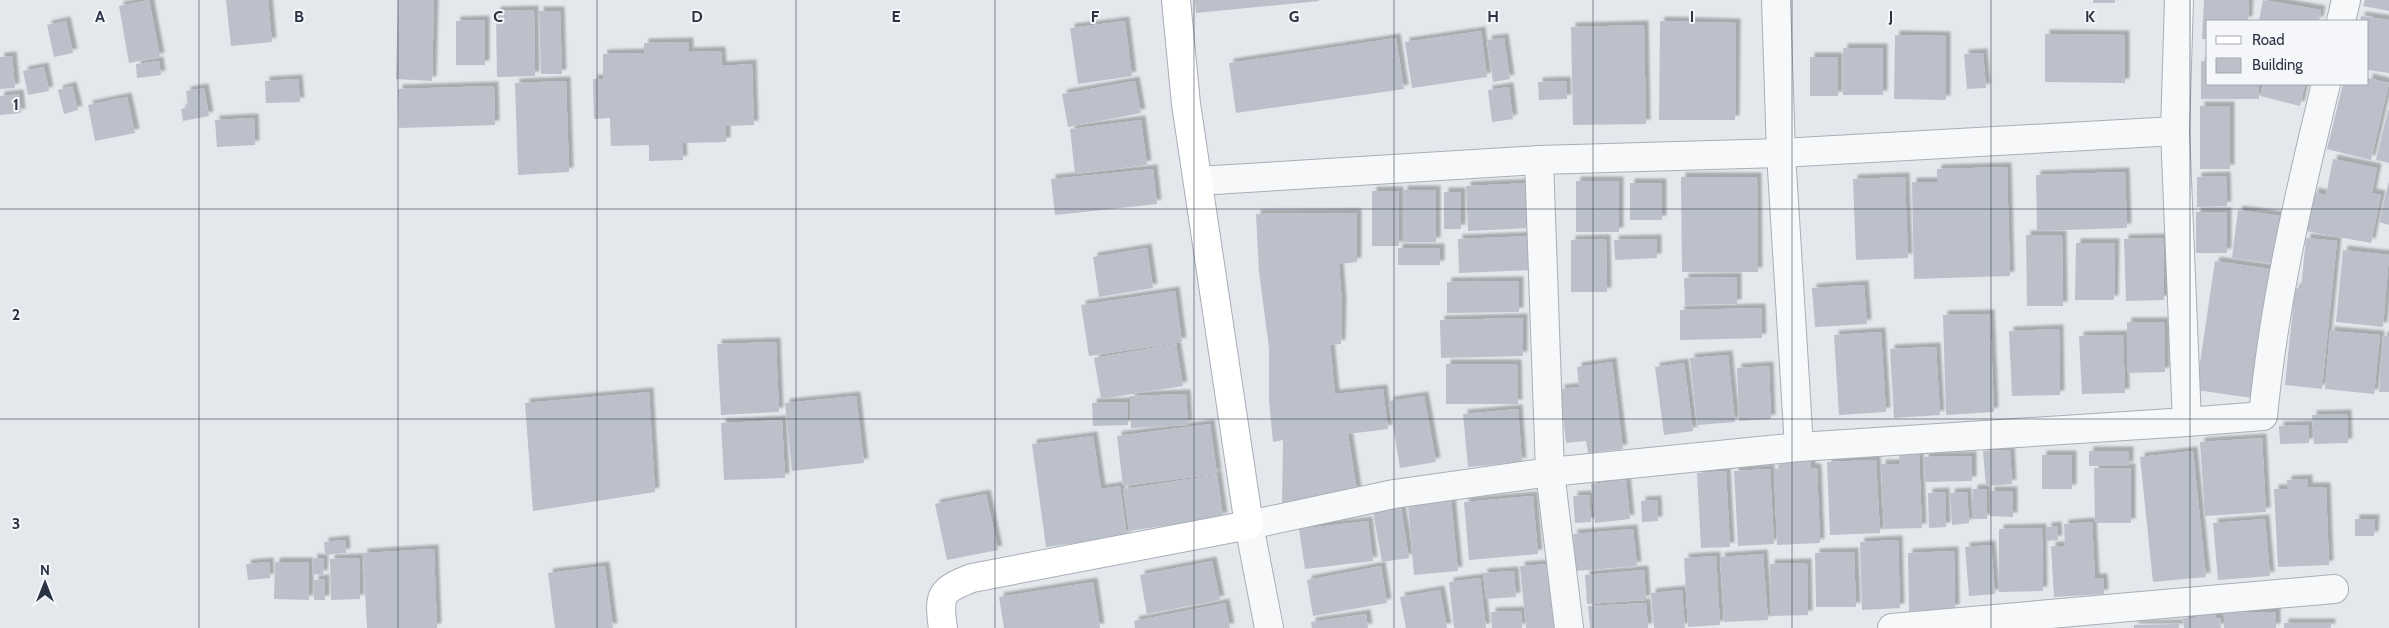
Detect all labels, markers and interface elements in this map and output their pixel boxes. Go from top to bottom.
text: A [95,7,105,26]
text: B [294,7,304,26]
text: C [493,7,503,26]
text: D [691,7,703,26]
text: E [891,7,901,26]
text: F [1091,7,1100,26]
text: G [1289,7,1299,26]
text: H [1487,7,1499,26]
text: I [1690,7,1694,26]
text: J [1888,7,1893,26]
text: K [2085,7,2095,26]
legend [2206,20,2369,85]
text: Road [2252,31,2285,49]
text: Building [2252,56,2303,74]
text: 1 [13,95,19,114]
text: 2 [12,305,20,324]
text: 3 [12,514,20,533]
north arrow [20,558,70,608]
text: N [40,561,50,579]

